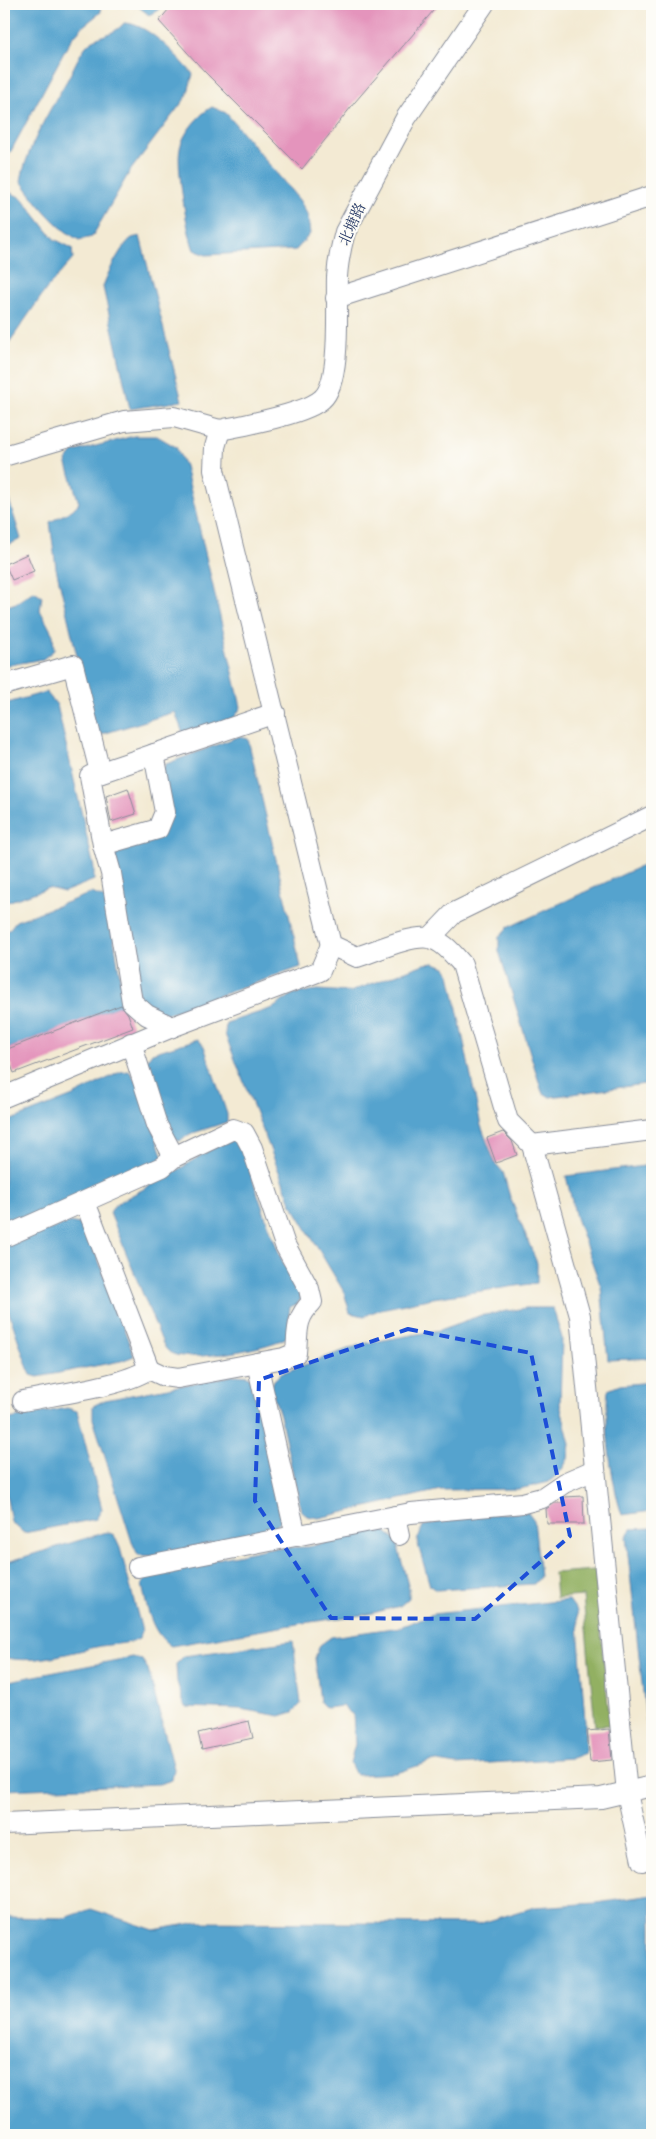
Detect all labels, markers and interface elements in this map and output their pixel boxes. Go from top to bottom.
street label: 北塘路 [333,199,370,249]

